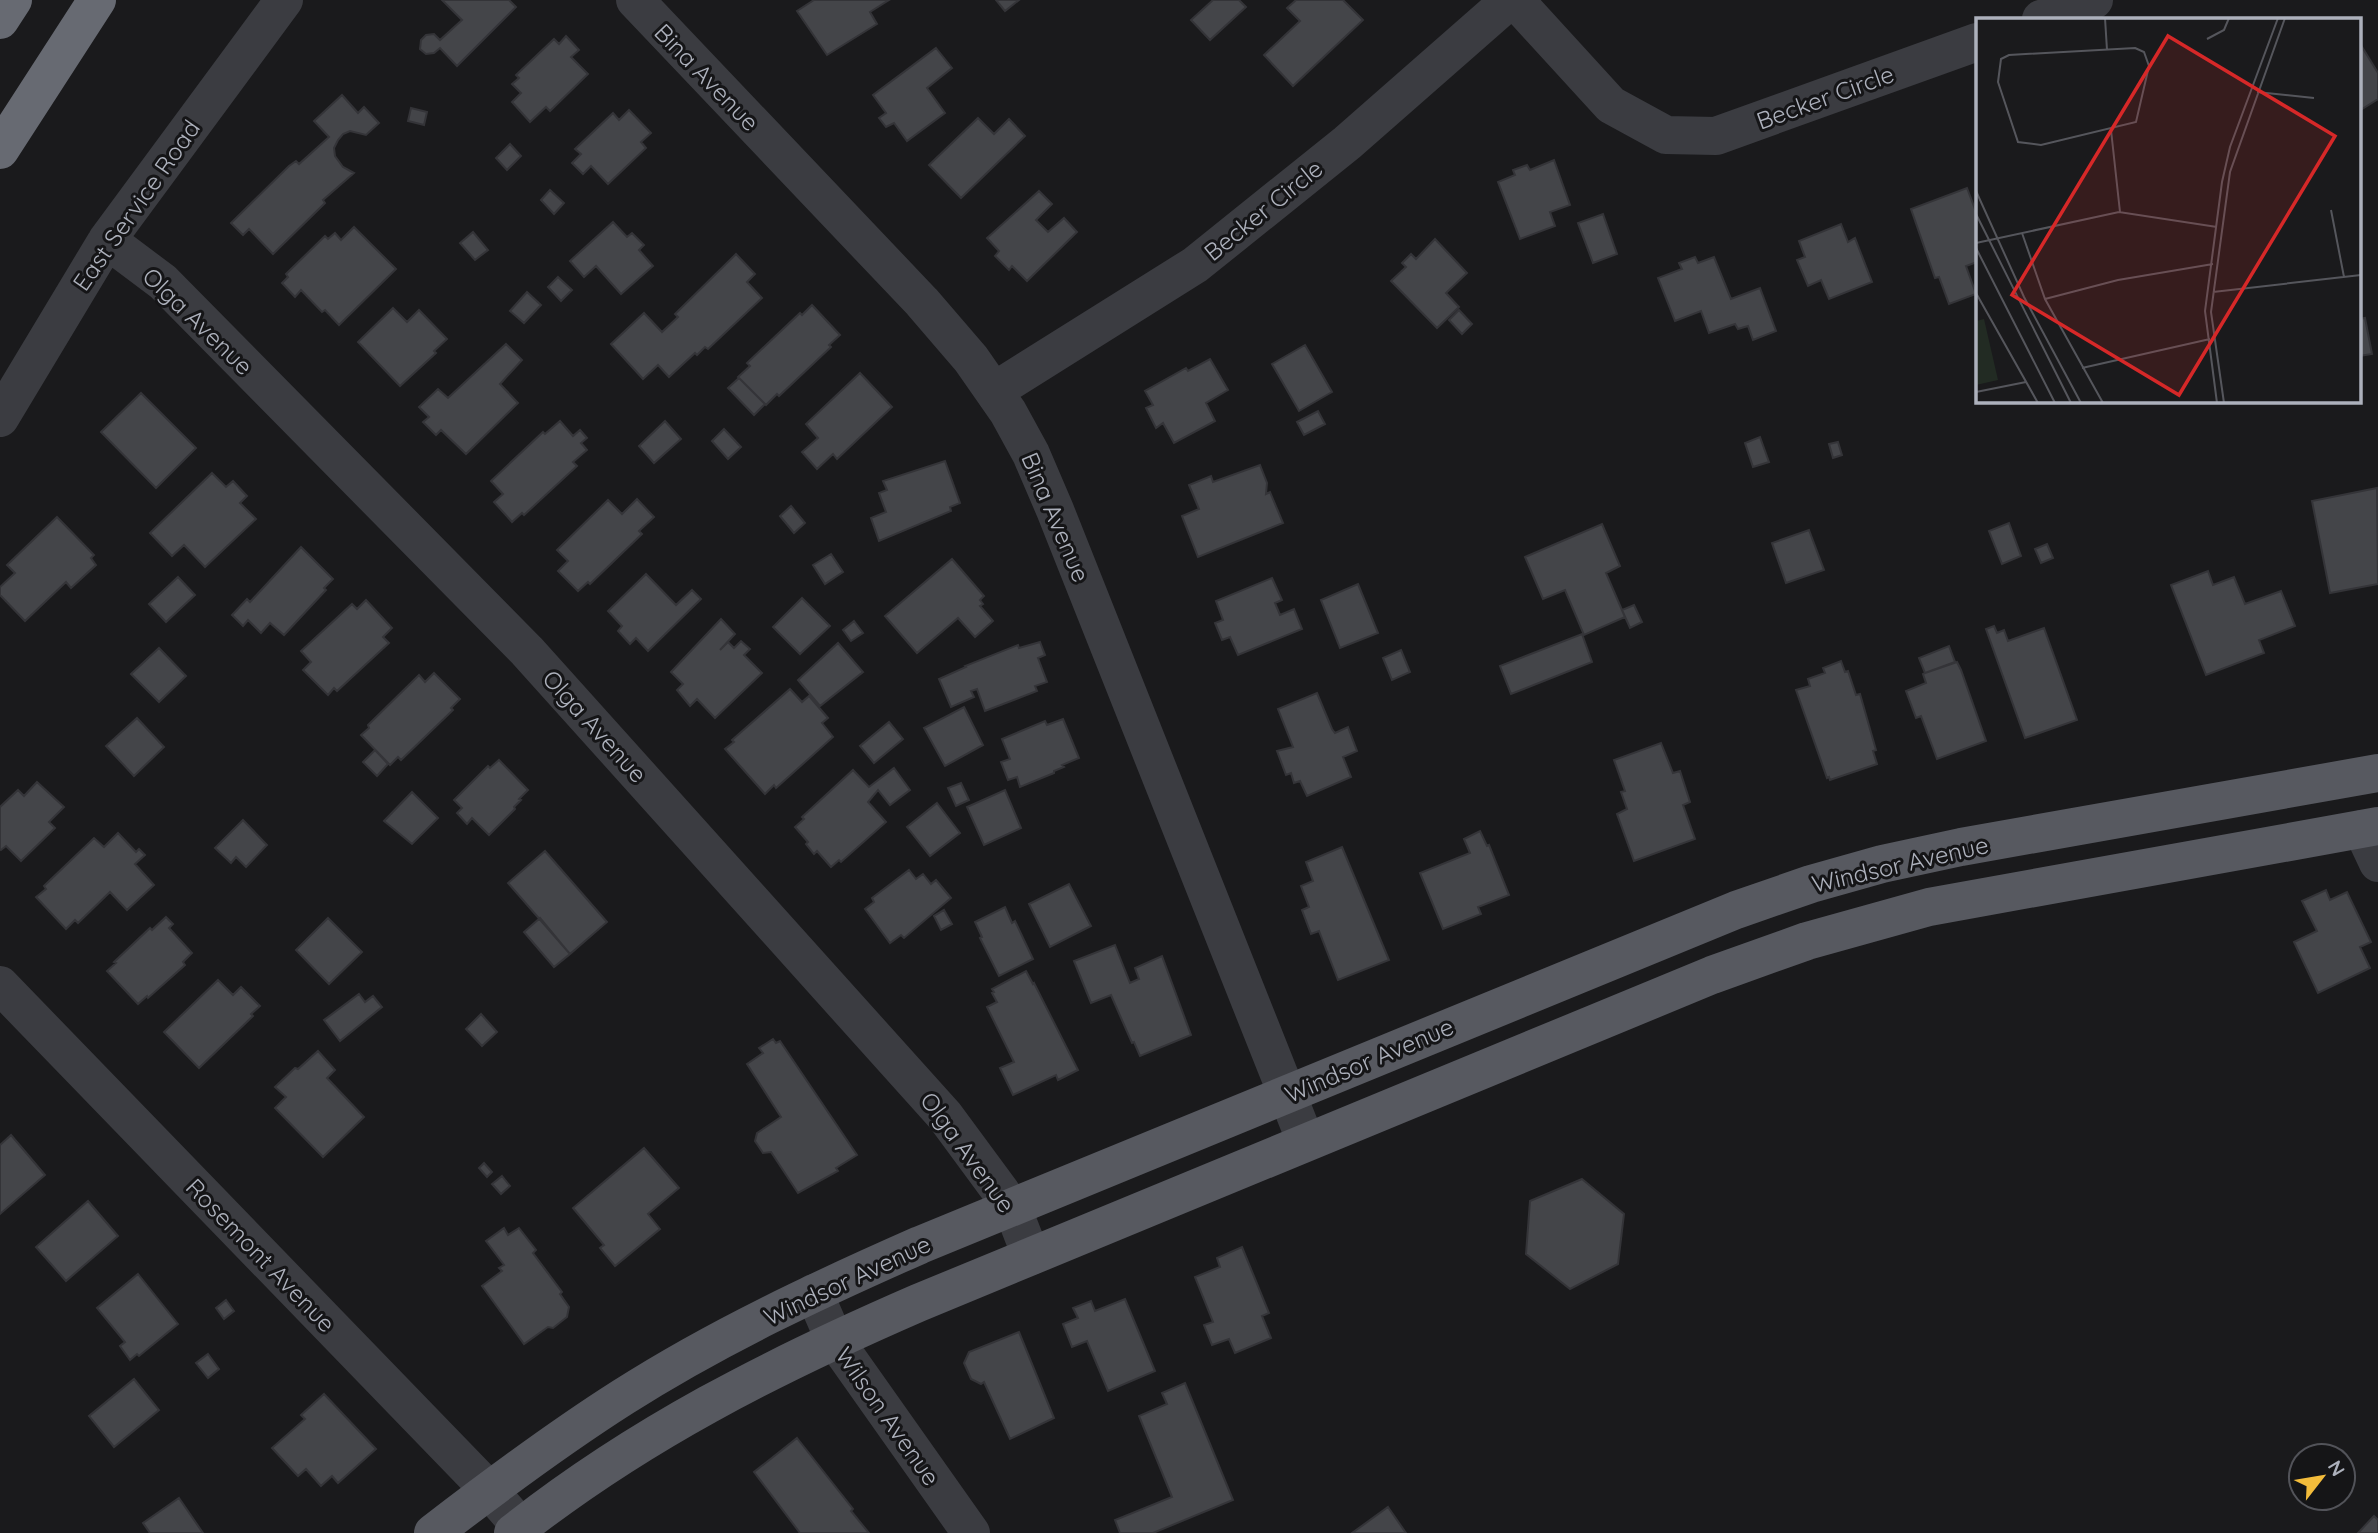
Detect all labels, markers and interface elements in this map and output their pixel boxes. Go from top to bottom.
street label: Bina Avenue [648,17,766,137]
inset map [1976,18,2360,402]
street label: Becker Circle [1752,58,1898,136]
street label: East Service Road [66,114,206,296]
street label: Becker Circle [1198,153,1328,267]
street label: Olga Avenue [137,261,259,381]
street label: Bina Avenue [1015,448,1097,586]
street label: Olga Avenue [536,663,654,789]
street label: Windsor Avenue [1809,829,1991,899]
street label: Windsor Avenue [1280,1011,1458,1109]
street label: Olga Avenue [914,1086,1022,1218]
street label: Rosemont Avenue [180,1172,342,1338]
street label: Windsor Avenue [759,1228,935,1332]
street label: Wilson Avenue [829,1341,947,1491]
north arrow [2287,1442,2357,1512]
text: N [2323,1456,2350,1480]

